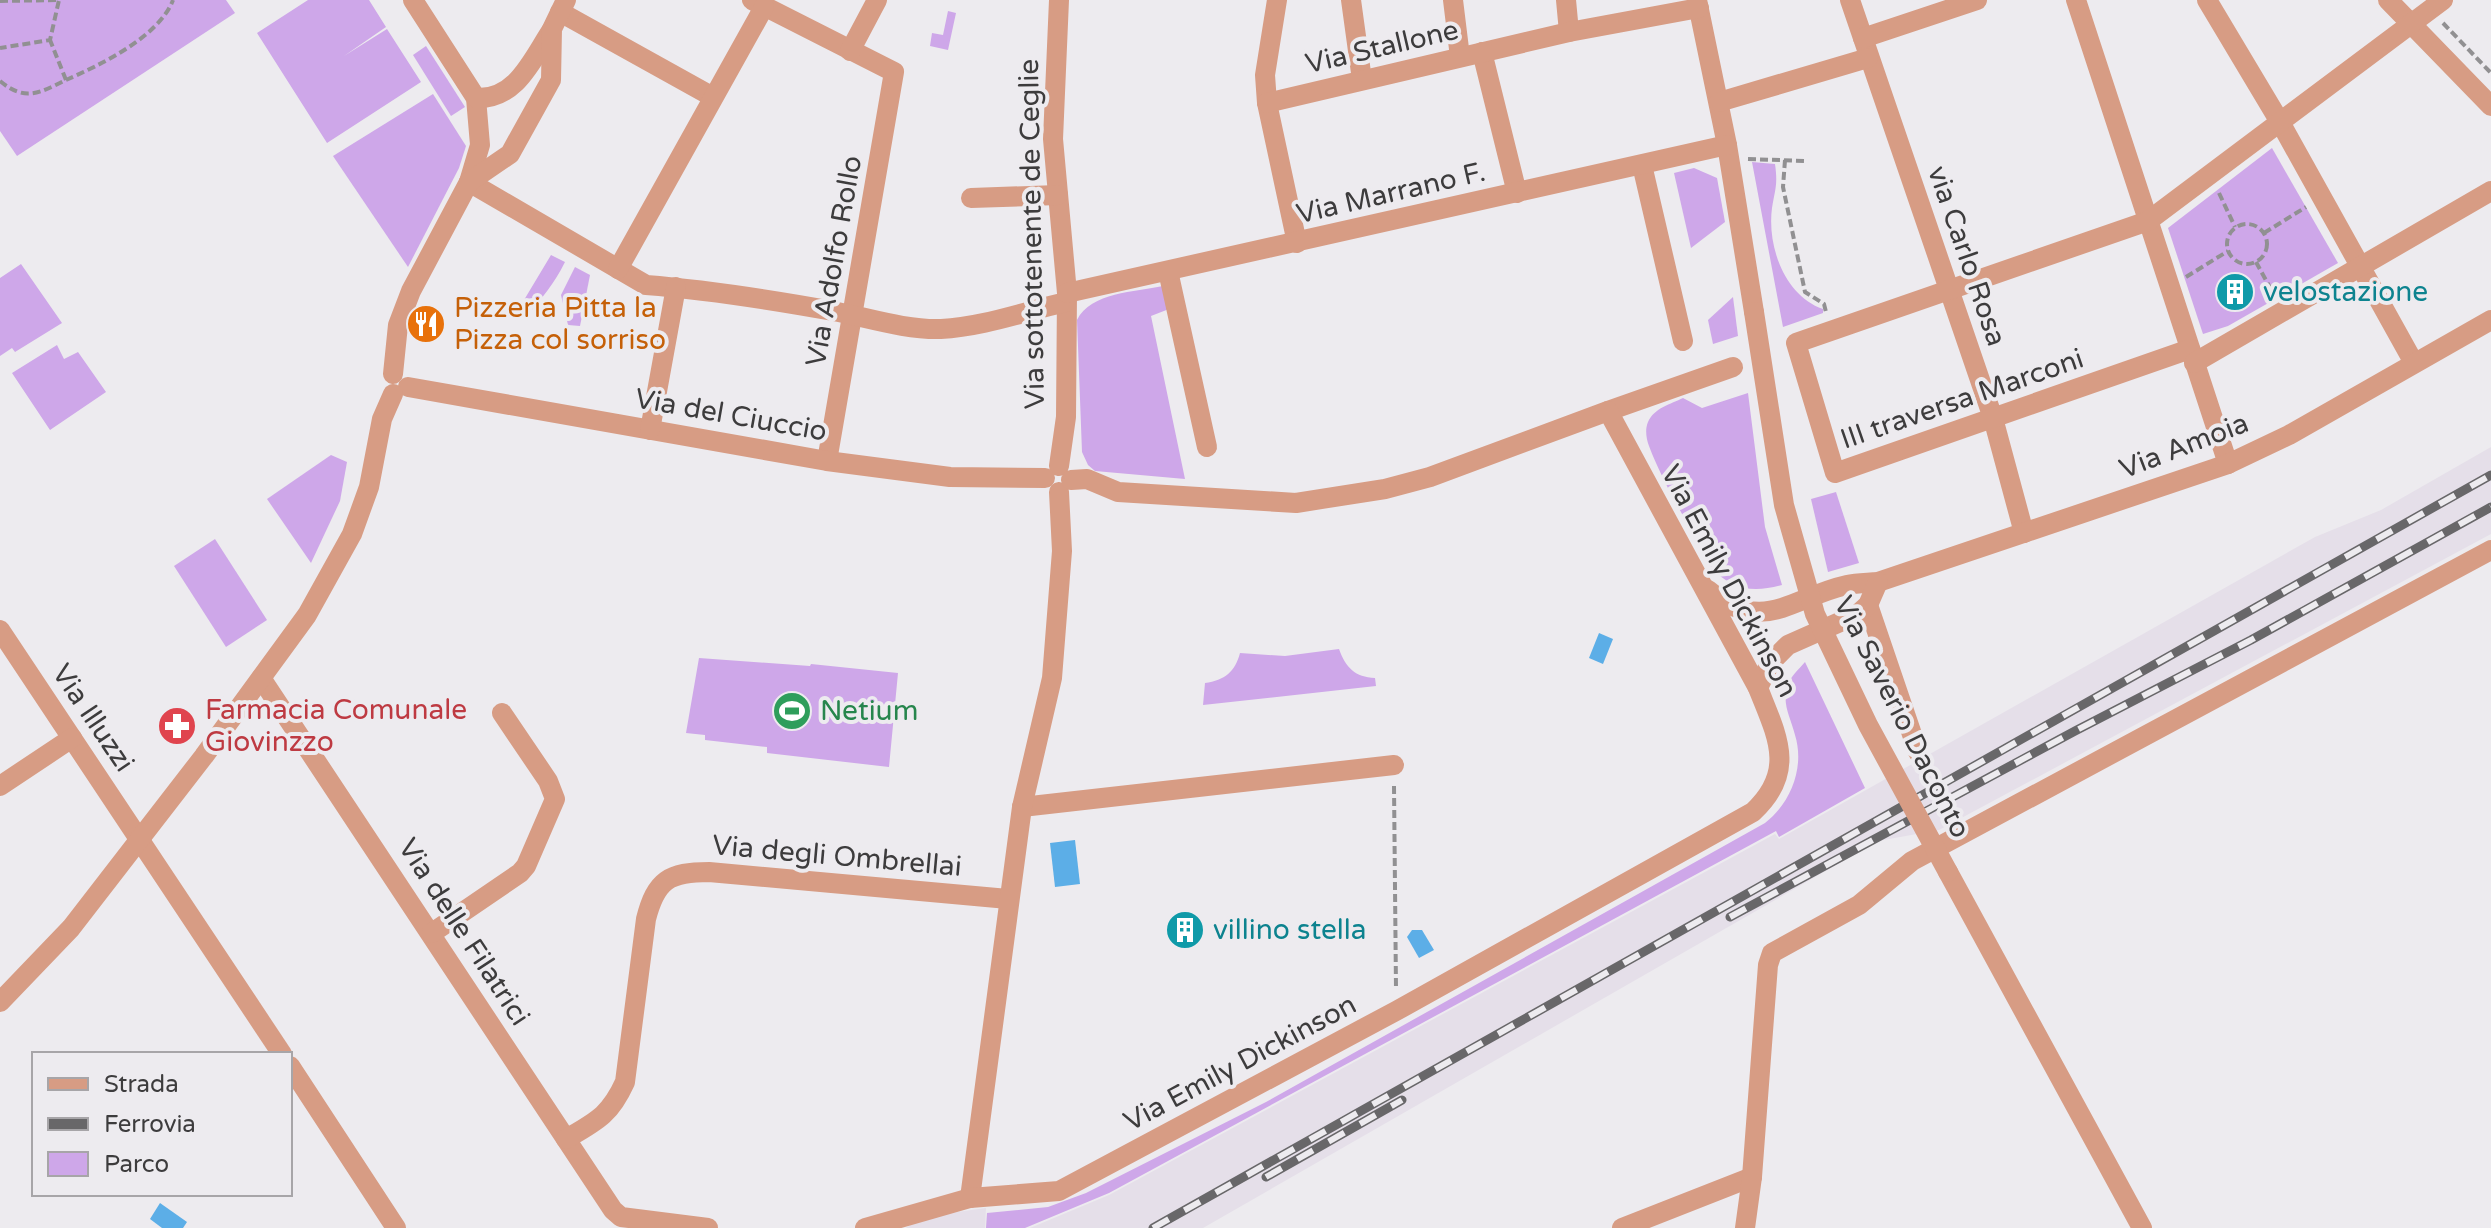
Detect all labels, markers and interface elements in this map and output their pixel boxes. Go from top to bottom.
street label: Via Stallone [1302,13,1462,81]
street label: Via sottotenente de Ceglie [1012,59,1052,409]
street label: Via Adolfo Rollo [799,153,869,369]
street label: Via Marrano F. [1293,155,1489,231]
street label: via Carlo Rosa [1920,162,2014,350]
building icon: velostazione [2214,271,2256,313]
place label: velostazione [2263,275,2428,309]
place label: Pizzeria Pitta la Pizza col sorriso [454,291,666,357]
restaurant icon: Pizzeria Pitta la Pizza col sorriso [405,303,447,345]
street label: III traversa Marconi [1836,341,2088,457]
street label: Via del Ciuccio [632,381,830,449]
street label: Via Amoia [2115,406,2253,486]
street label: Via Emily Dickinson [1653,459,1805,703]
street label: Via Saverio Daconto [1826,590,1978,844]
street label: Via Illuzzi [45,658,141,778]
sports icon: Netium [771,690,813,732]
place label: Farmacia Comunale Giovinzzo [205,693,467,759]
place label: Netium [820,694,918,728]
pharmacy icon: Farmacia Comunale Giovinzzo [156,705,198,747]
street label: Via degli Ombrellai [711,828,963,884]
street label: Via delle Filatrici [391,832,537,1032]
building icon: villino stella [1164,909,1206,951]
place label: villino stella [1213,913,1366,947]
street label: Via Emily Dickinson [1118,987,1362,1139]
legend [32,1052,292,1196]
text: Strada [104,1070,179,1099]
text: Ferrovia [104,1110,196,1139]
text: Parco [104,1150,169,1179]

